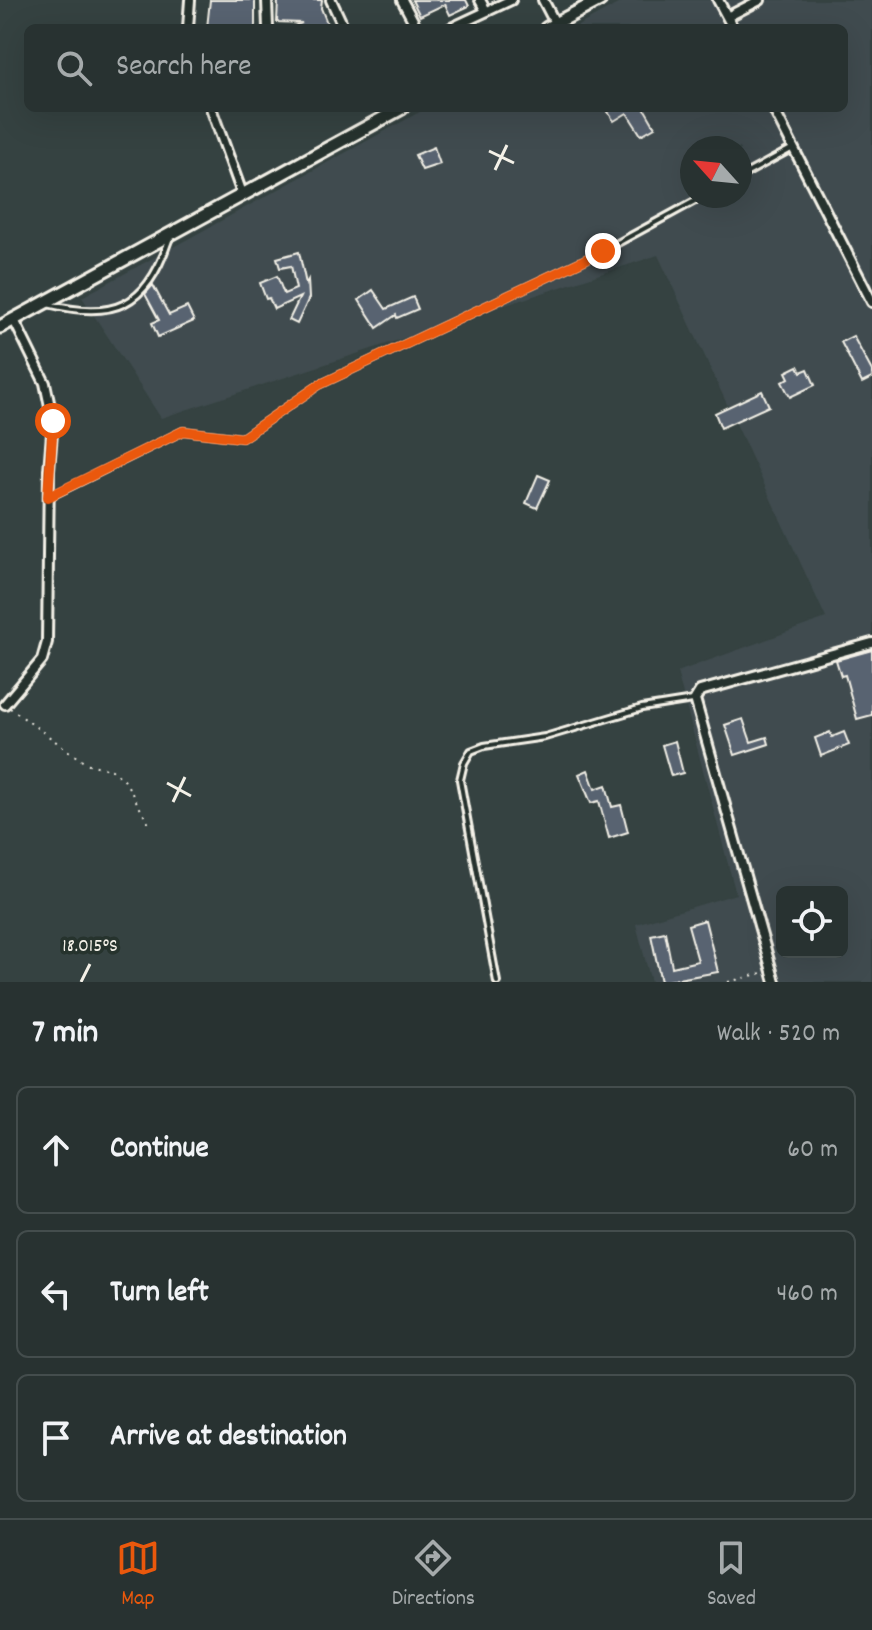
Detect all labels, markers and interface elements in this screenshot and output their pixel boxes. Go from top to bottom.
search box [24,24,848,112]
icon: search [52,46,96,90]
text: Search here [116,47,252,90]
north arrow [680,136,752,208]
route end [585,233,621,269]
route start [35,403,71,439]
map controls [776,886,848,958]
button: locate [776,886,848,958]
text: 18.015°S [62,933,118,961]
text: 7 min [32,1010,98,1059]
text: Walk · 520 m [717,1016,840,1053]
icon: ahead [34,1128,78,1172]
text: Continue [110,1129,209,1172]
text: 60 m [787,1132,838,1169]
icon: left [34,1272,78,1316]
text: Turn left [110,1273,209,1316]
text: 460 m [776,1276,838,1313]
icon: arrive [34,1416,78,1460]
text: Arrive at destination [110,1417,347,1460]
tab: Map [116,1536,160,1615]
tab: Directions [392,1536,475,1615]
tab: Saved [707,1536,756,1615]

